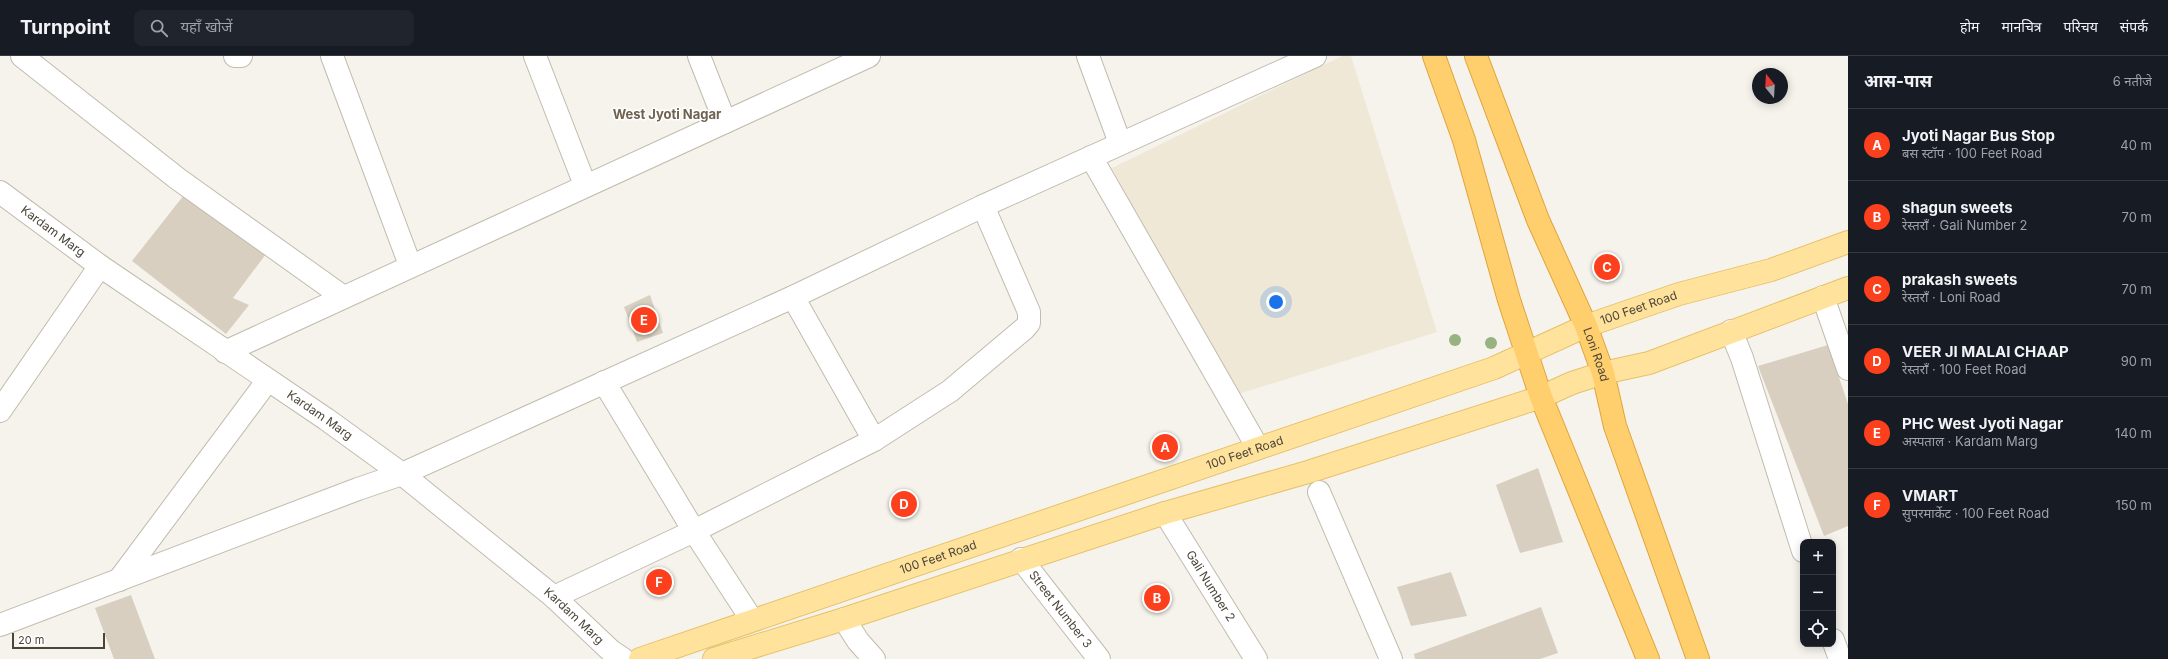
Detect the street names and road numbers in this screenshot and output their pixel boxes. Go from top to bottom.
street label: Kardam Marg [18,202,89,260]
street label: 100 Feet Road [1598,287,1679,328]
street label: Loni Road [1580,325,1613,383]
street label: Kardam Marg [284,387,356,443]
street label: 100 Feet Road [1204,432,1285,472]
street label: 100 Feet Road [898,537,978,577]
street label: Gali Number 2 [1183,547,1239,624]
street label: Street Number 3 [1026,568,1095,651]
street label: Kardam Marg [541,584,607,647]

